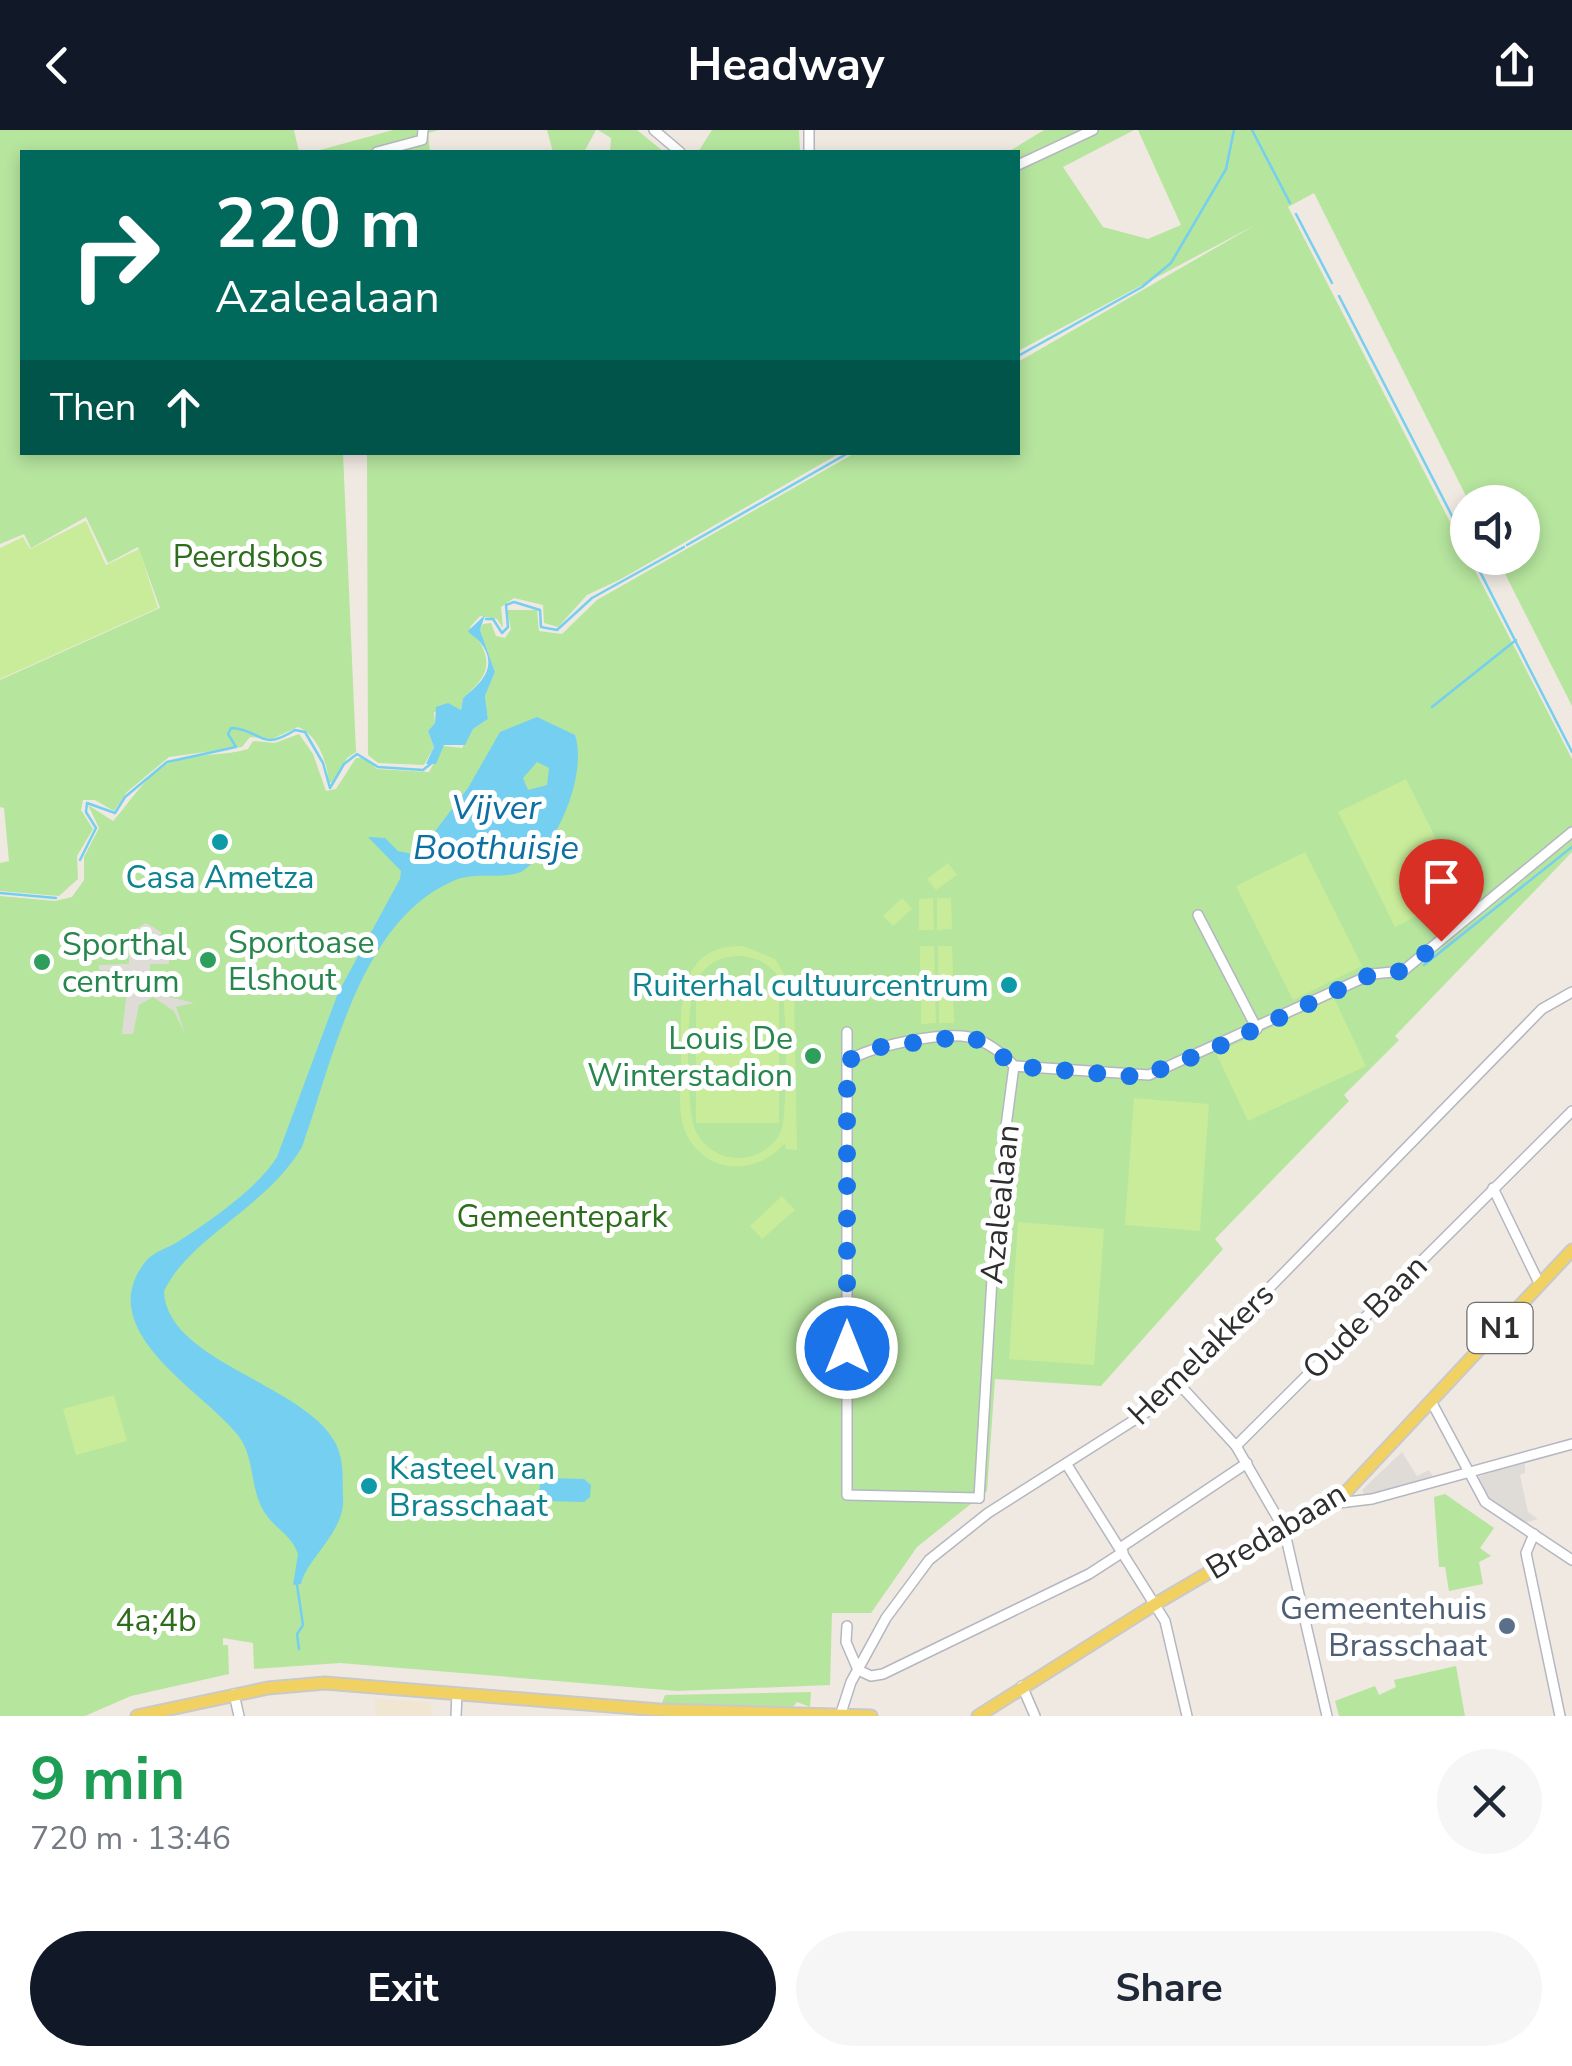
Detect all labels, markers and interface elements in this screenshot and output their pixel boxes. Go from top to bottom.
text: Headway [688,35,884,96]
icon: back [30,38,85,93]
icon: share [1487,38,1542,93]
text: 220 m [215,176,421,272]
icon: right [50,190,180,320]
text: Azalealaan [215,267,440,328]
icon: ahead [156,380,211,435]
text: Then [50,382,136,433]
map controls [1450,485,1540,575]
button: sound [1450,485,1540,575]
park label: Peerdsbos [173,535,323,578]
water label: Vijver Boothuisje [413,784,579,871]
marker: Casa Ametza [209,831,231,853]
pin [1399,839,1484,942]
icon: arrive [1414,854,1469,909]
place label: Casa Ametza [125,856,315,899]
place label: Sportoase Elshout [228,921,375,1001]
place label: Sporthal centrum [62,923,187,1003]
marker: Sportoase Elshout [197,949,219,971]
marker: Sporthal centrum [31,951,53,973]
place label: Ruiterhal cultuurcentrum [632,964,989,1007]
marker: Ruiterhal cultuurcentrum [998,974,1020,996]
place label: Louis De Winterstadion [587,1017,793,1097]
marker: Louis De Winterstadion [802,1045,824,1067]
street label: Azalealaan [970,1122,1030,1286]
park label: Gemeentepark [456,1195,669,1238]
street label: Oude Baan [1293,1245,1437,1389]
street label: Hemelakkers [1119,1273,1283,1435]
position arrow [795,1296,899,1400]
road number: N1 [1468,1303,1532,1353]
place label: Kasteel van Brasschaat [389,1447,555,1527]
street label: Bredabaan [1198,1472,1354,1590]
marker: Kasteel van Brasschaat [358,1475,380,1497]
place label: Gemeentehuis Brasschaat [1280,1587,1488,1667]
park label: 4a;4b [115,1599,197,1642]
marker: Gemeentehuis Brasschaat [1496,1615,1518,1637]
text: 9 min [30,1738,185,1820]
button: close [1437,1749,1542,1854]
text: 720 m · 13:46 [30,1817,231,1860]
button: Exit [30,1931,776,2046]
button: Share [796,1931,1542,2046]

